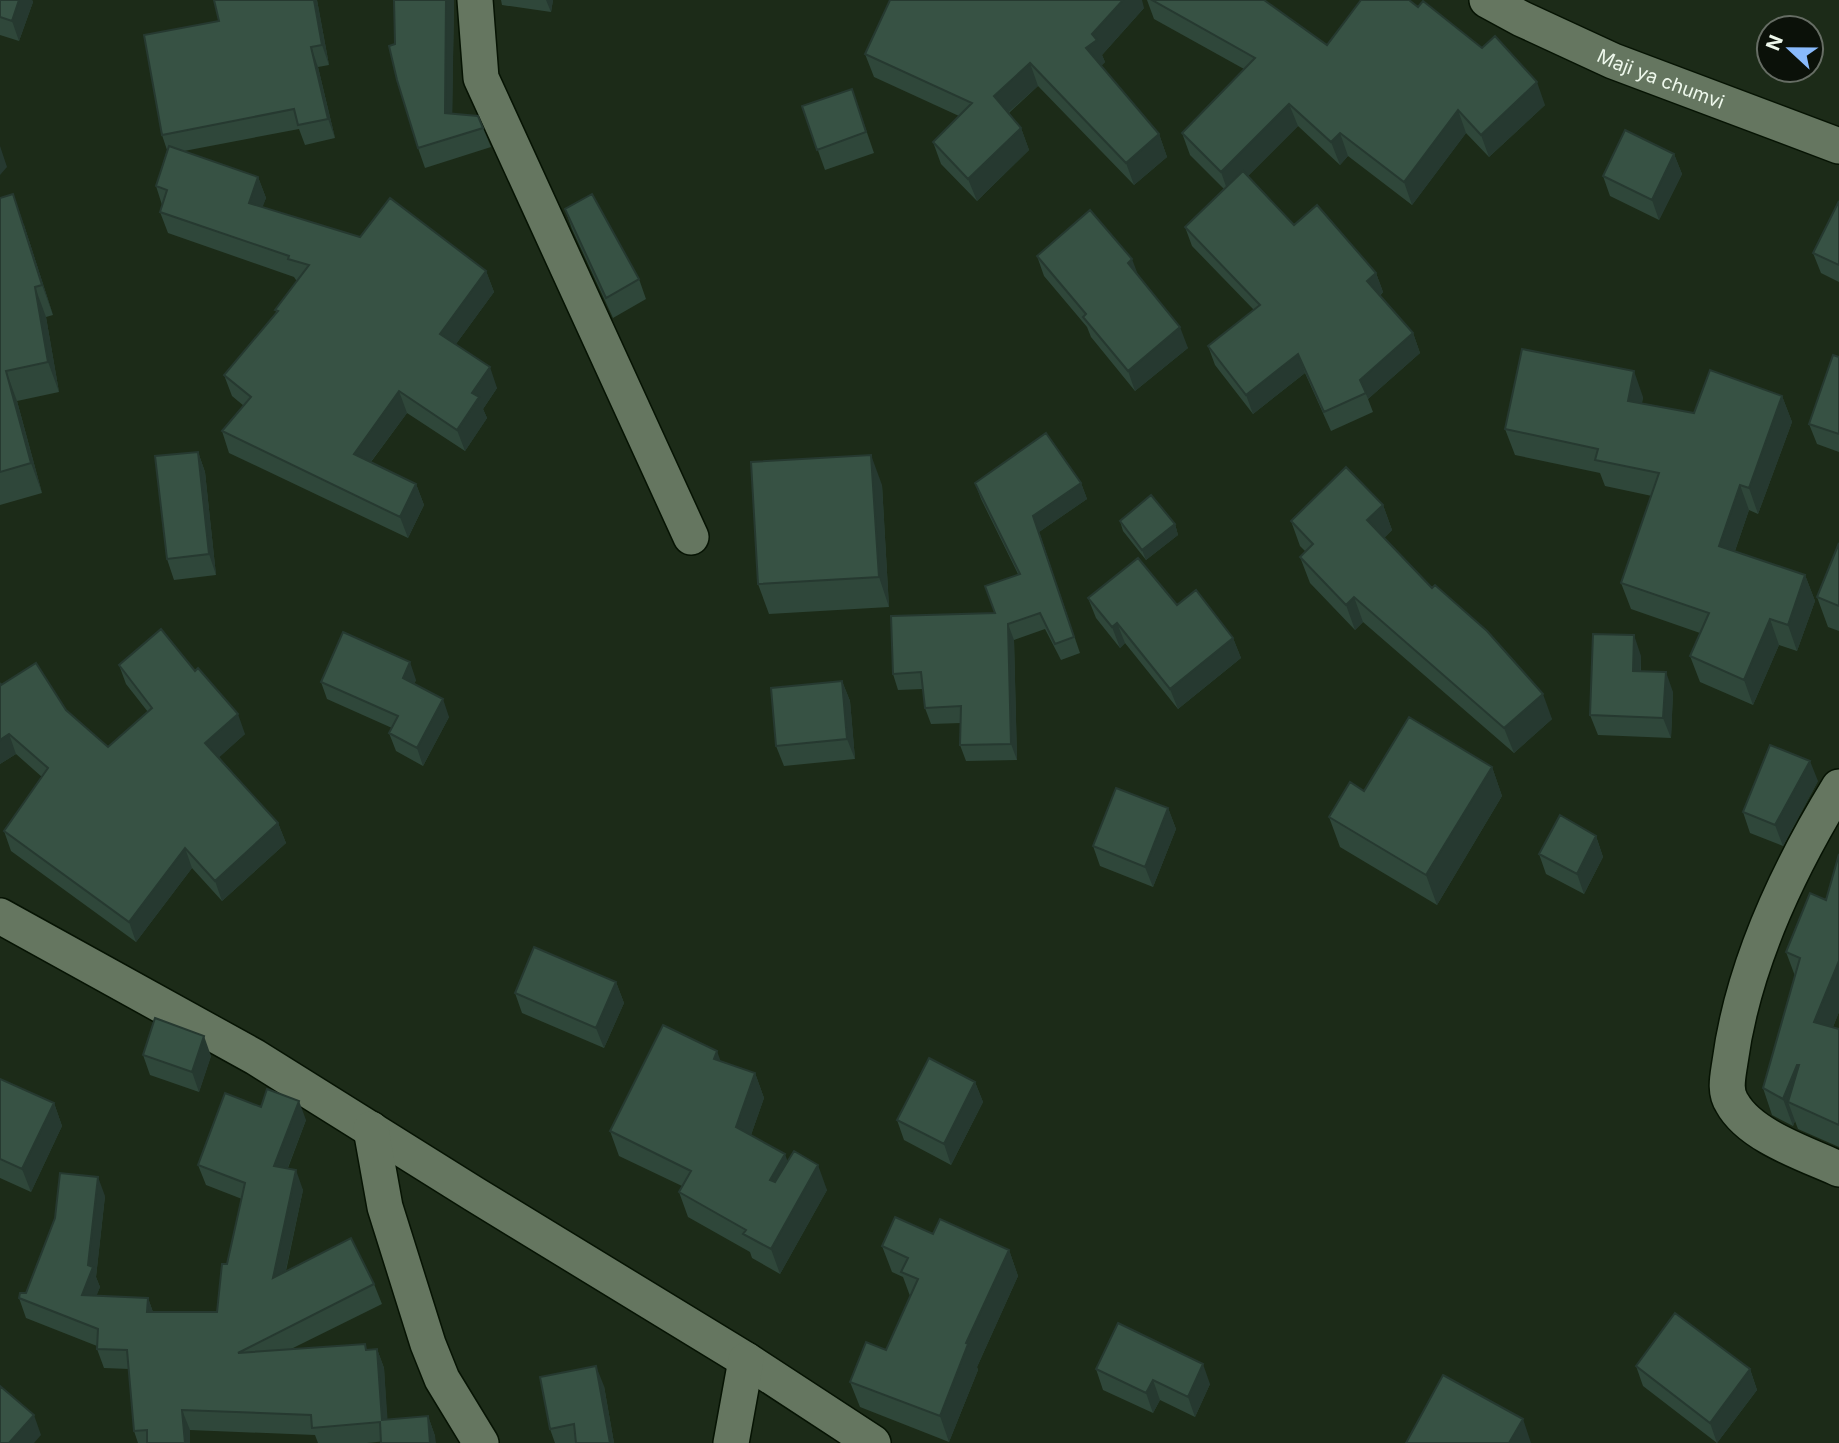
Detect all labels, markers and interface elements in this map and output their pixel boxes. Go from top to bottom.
north arrow [1755,14,1825,84]
text: N [1761,32,1788,54]
street label: Maji ya chumvi [1593,44,1727,114]

